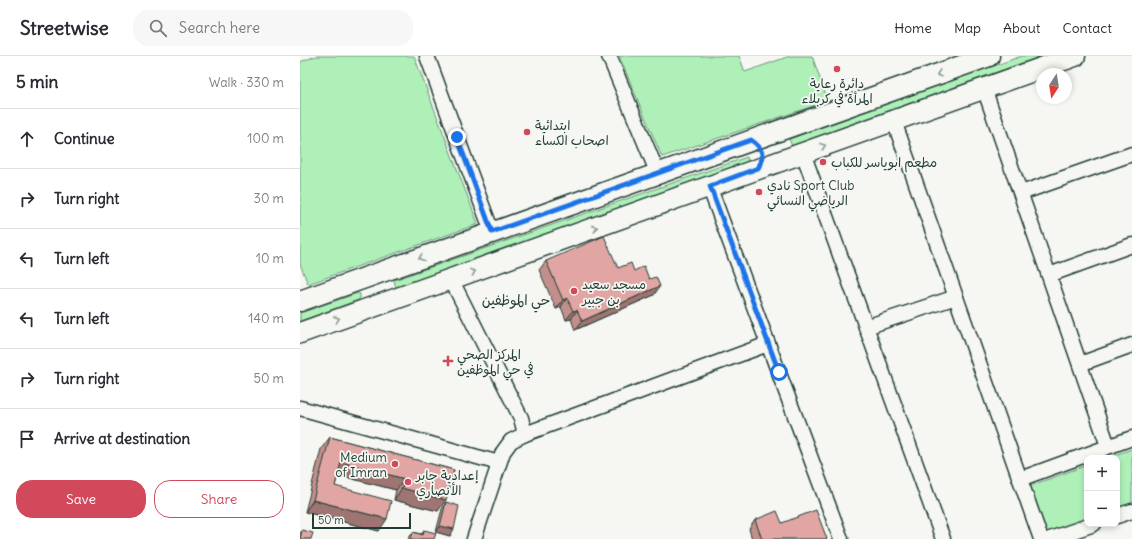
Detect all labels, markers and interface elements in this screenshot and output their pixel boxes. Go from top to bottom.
search box [133,10,413,46]
text: Streetwise [20,16,109,40]
icon: search [147,17,169,39]
text: Search here [179,18,260,37]
text: Home [894,19,932,37]
text: Map [954,19,981,37]
text: About [1003,19,1041,37]
text: Contact [1063,19,1112,37]
marker: دائرة رعاية المرأة في كربلاء [832,64,842,74]
north arrow [1036,68,1072,104]
one-way arrow [936,69,943,77]
text: 5 min [16,71,58,93]
text: Walk · 330 m [209,74,284,91]
place label: دائرة رعاية المرأة في كربلاء [801,75,873,108]
place label: ابتدائية اصحاب الكساء [535,117,609,149]
marker: ابتدائية اصحاب الكساء [522,127,532,137]
icon: ahead [16,128,38,150]
route end [448,128,466,146]
text: Continue [54,129,115,148]
text: 100 m [247,130,284,147]
one-way arrow [819,142,826,151]
place label: مطعم ابوياسر للكباب [831,154,937,173]
marker: مطعم ابوياسر للكباب [818,157,828,167]
place label: نادي Sport Club الرياضي النسائي [767,177,855,212]
marker: نادي Sport Club الرياضي النسائي [754,187,764,197]
icon: right [16,188,38,210]
text: Turn right [54,189,119,208]
text: 30 m [254,190,284,207]
one-way arrow [591,224,598,232]
icon: left [16,248,38,270]
text: Turn left [54,249,109,268]
text: 10 m [256,250,284,267]
one-way arrow [418,253,425,261]
one-way arrow [469,268,476,276]
place label: مسجد سعيد بن جبير [581,276,646,308]
marker: مسجد سعيد بن جبير [569,286,579,296]
district label: حي الموظفين [482,291,550,313]
icon: left [16,308,38,330]
text: Turn left [54,309,109,328]
text: 140 m [248,310,284,327]
one-way arrow [333,316,340,324]
place label: المركز الصحي في حي الموظفين [457,346,534,381]
marker: المركز الصحي في حي الموظفين [442,355,454,367]
route start [770,363,788,381]
icon: right [16,368,38,390]
text: Turn right [54,369,119,388]
text: 50 m [253,370,284,387]
icon: arrive [16,428,38,450]
text: Arrive at destination [54,429,190,448]
place label: Medium of Imran [335,449,387,481]
map controls [1084,455,1120,527]
button: + [1084,455,1120,491]
marker: Medium of Imran [390,459,400,469]
place label: إعدادية جابر الأنصاري [415,467,479,500]
marker: إعدادية جابر الأنصاري [403,477,413,487]
button: Save [16,480,146,518]
button: Share [154,480,284,518]
button: − [1084,491,1120,527]
scale bar [312,511,411,530]
text: 50 m [318,513,344,527]

